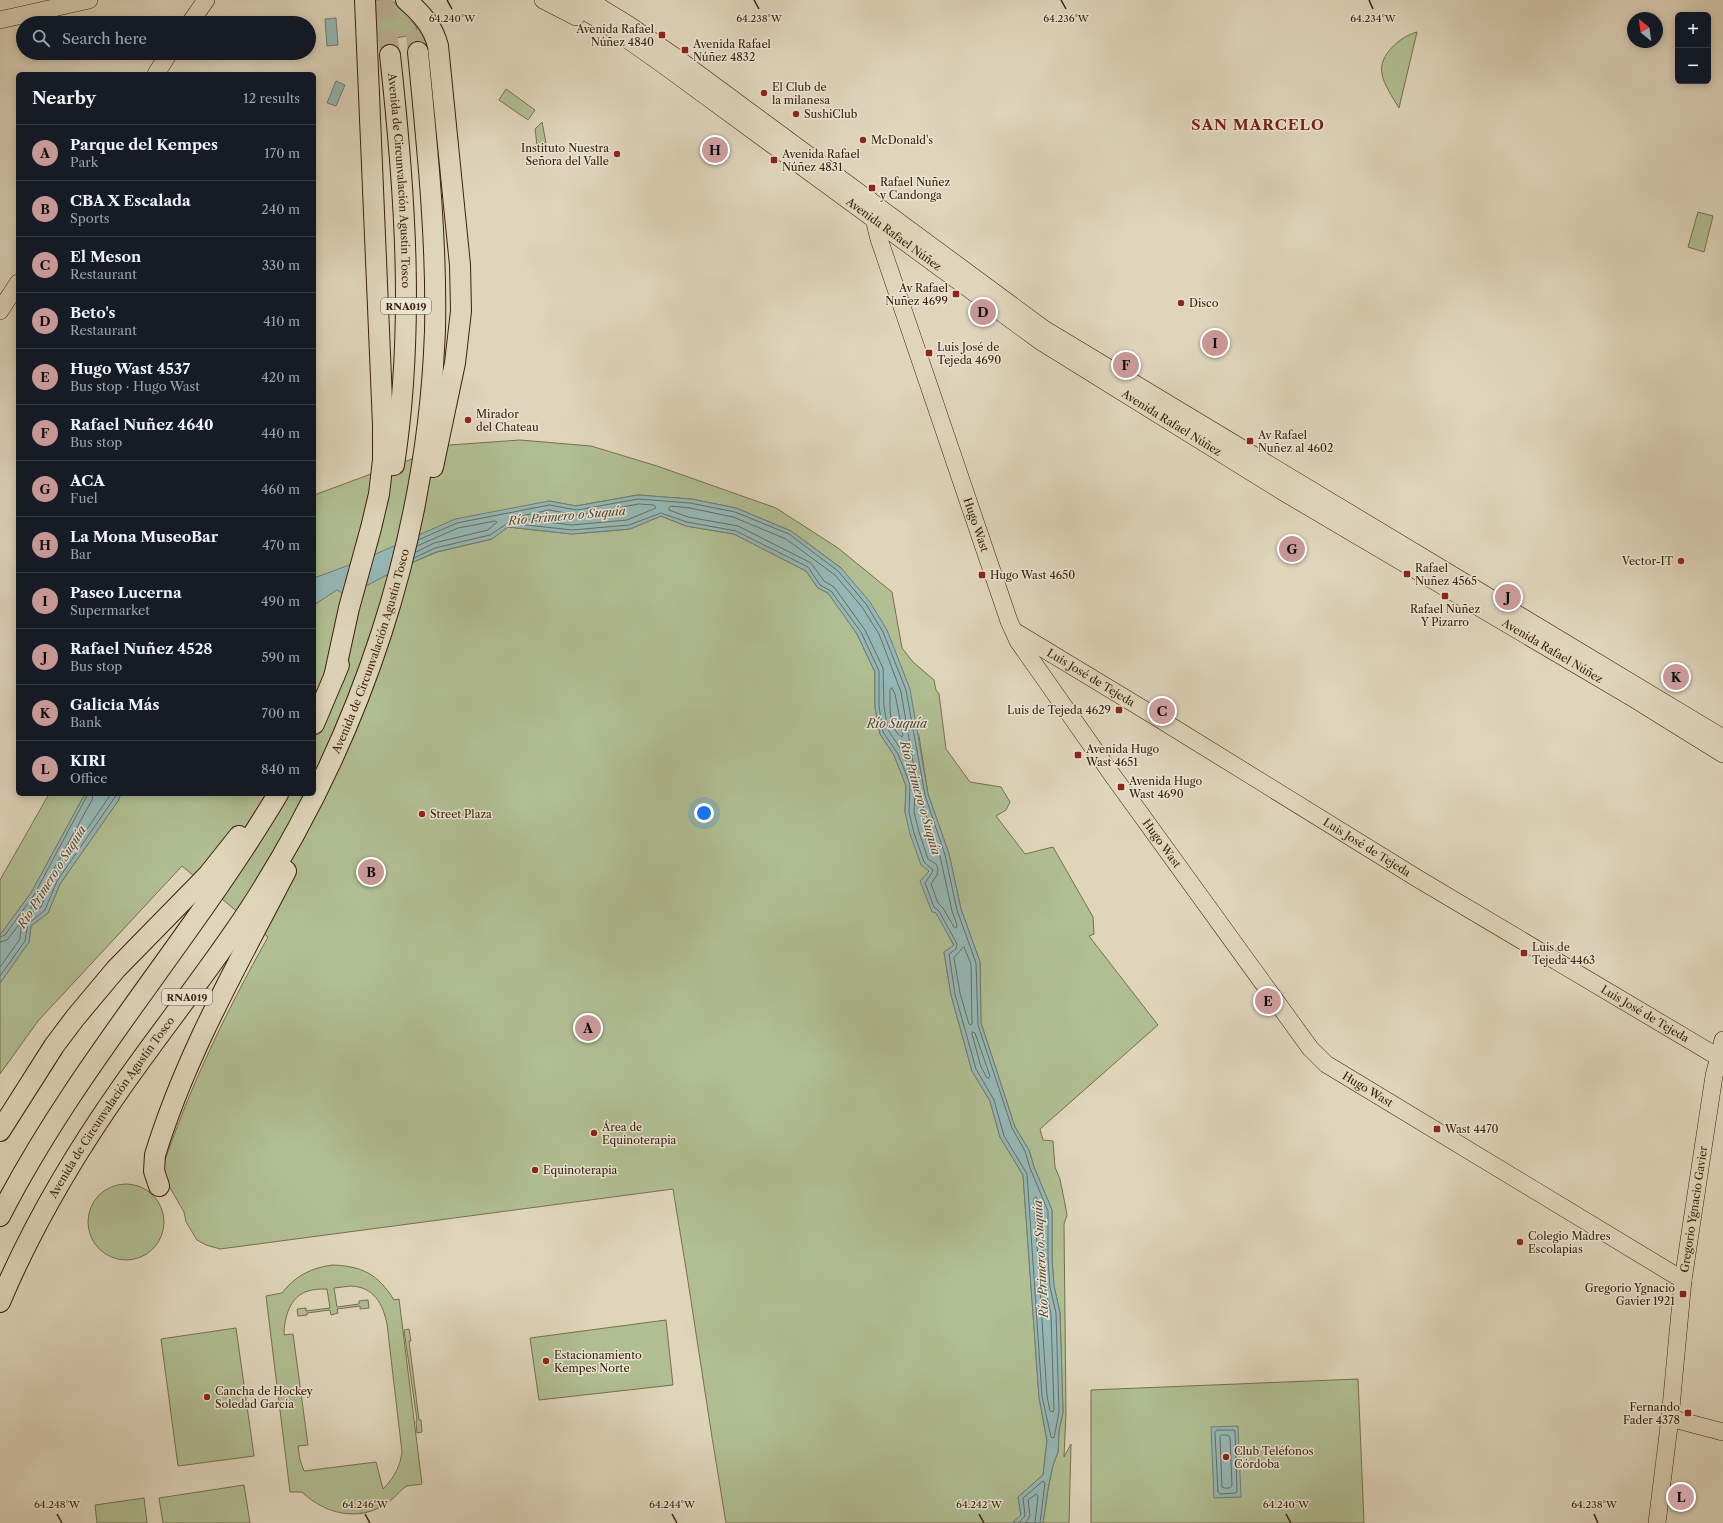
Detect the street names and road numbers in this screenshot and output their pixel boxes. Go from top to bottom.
street label: Avenida de Circunvalación Agustín Tosco [385,71,413,288]
street label: Avenida Rafael Núñez [843,194,945,274]
road number: RNA019 [381,298,431,314]
street label: Avenida Rafael Núñez [1118,386,1224,459]
street label: Hugo Wast [960,496,992,554]
street label: Avenida de Circunvalación Agustín Tosco [328,547,412,756]
street label: Avenida Rafael Núñez [1499,615,1606,686]
street label: Luis José de Tejeda [1045,646,1138,710]
street label: Luis José de Tejeda [1321,815,1413,880]
street label: Hugo Wast [1140,816,1184,871]
street label: Luis José de Tejeda [1598,982,1692,1045]
road number: RNA019 [162,989,212,1005]
street label: Avenida de Circunvalación Agustín Tosco [45,1014,178,1201]
street label: Hugo Wast [1340,1069,1396,1110]
street label: Gregorio Ygnacio Gavier [1677,1145,1710,1274]

